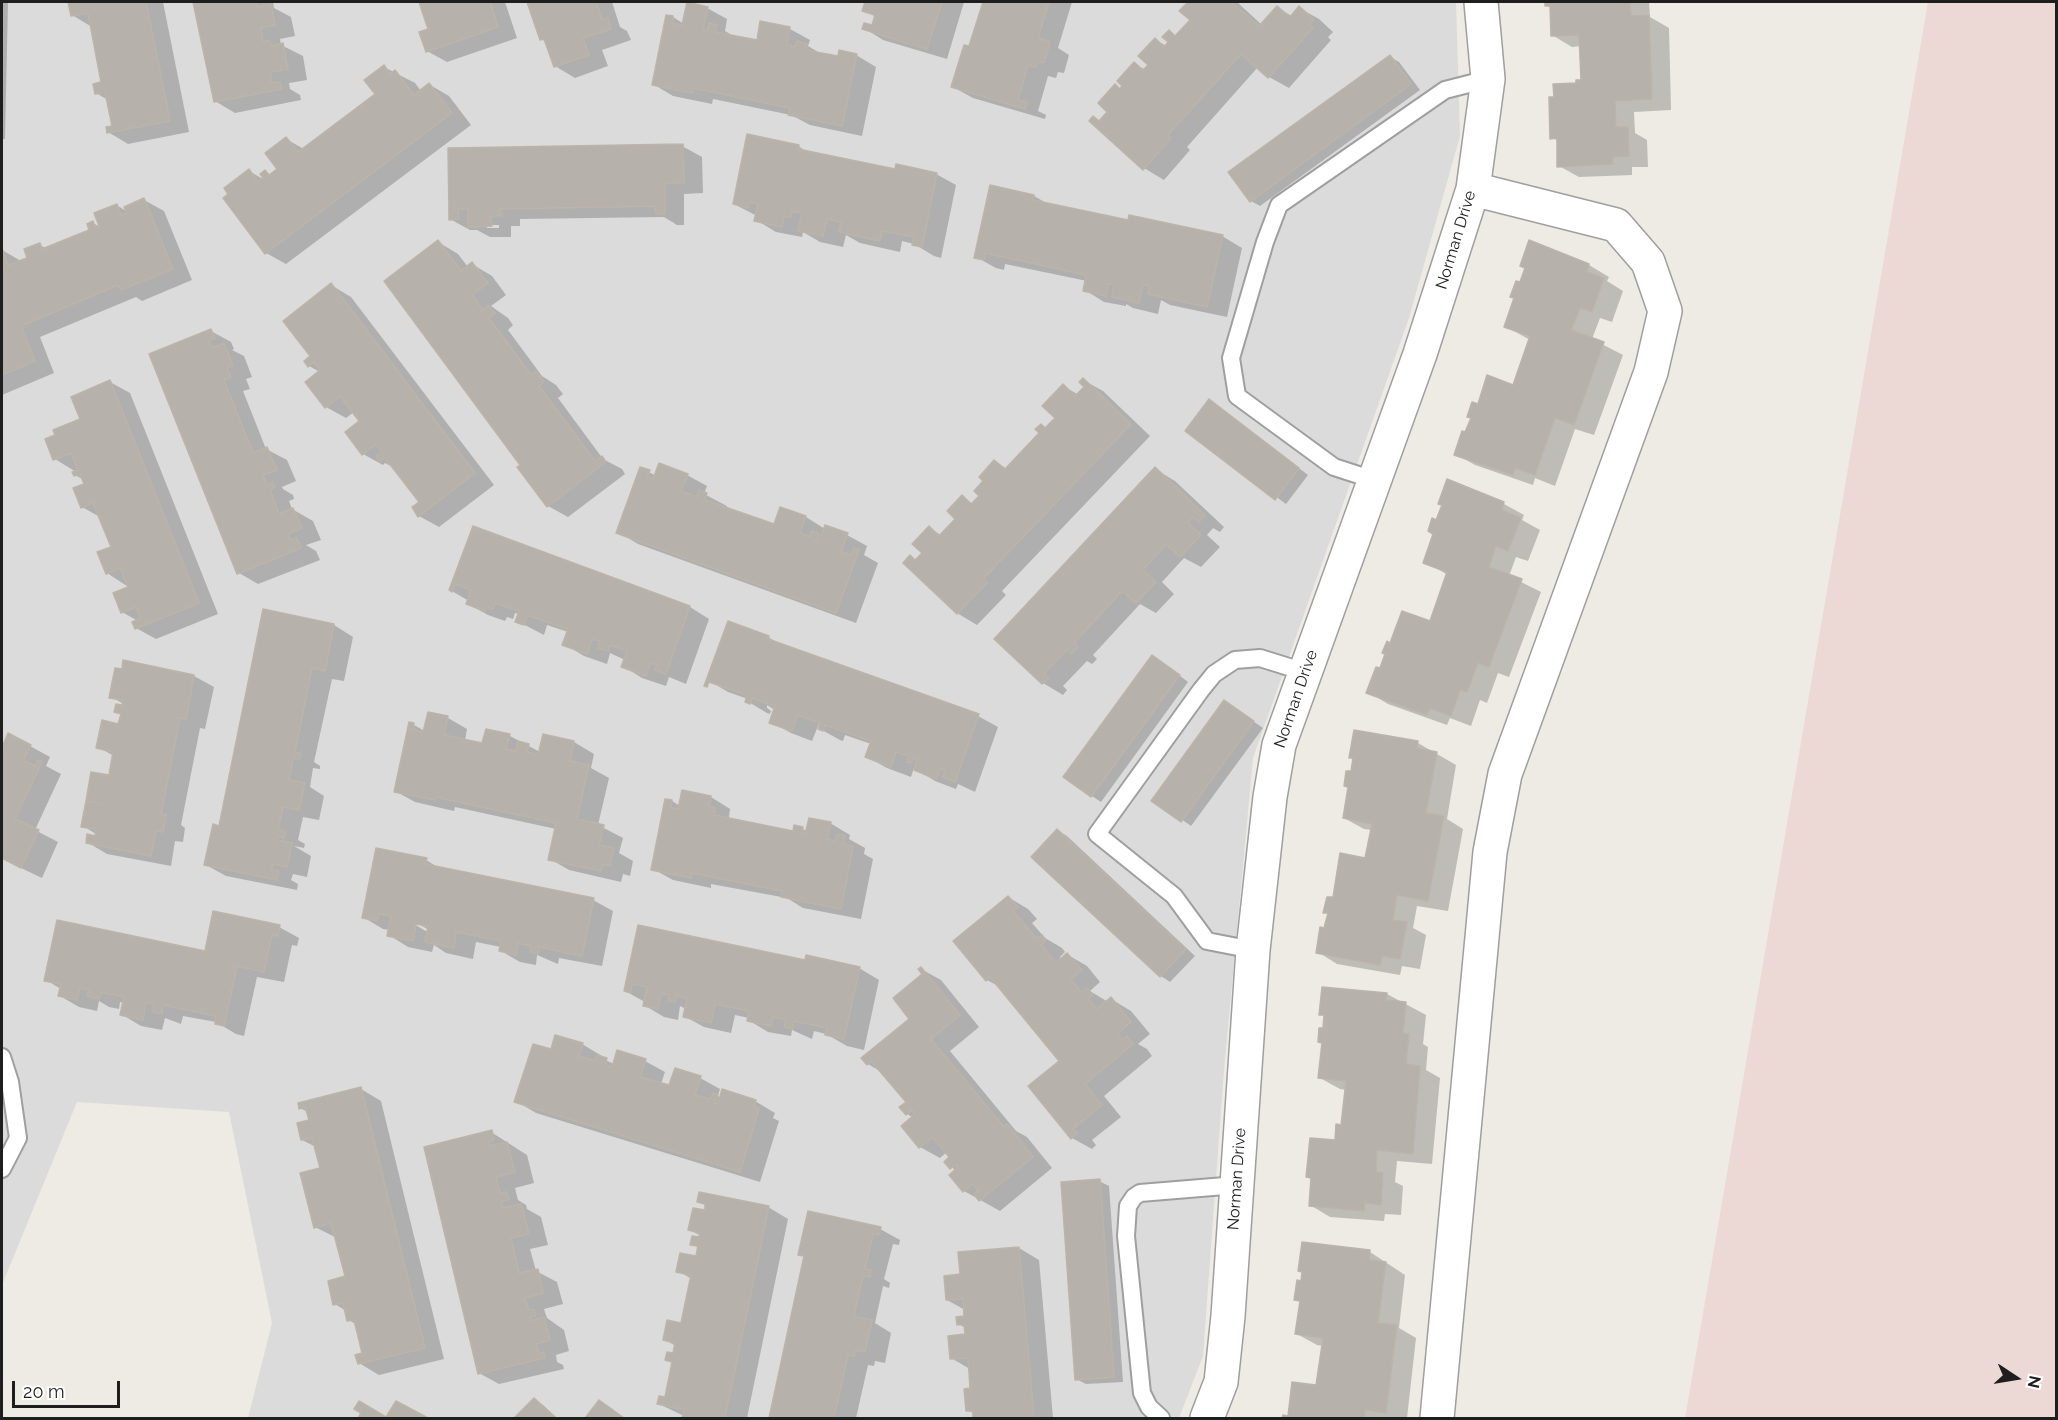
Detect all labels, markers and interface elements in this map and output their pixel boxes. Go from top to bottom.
street label: Norman Drive [1432,188,1480,292]
street label: Norman Drive [1270,647,1322,751]
street label: Norman Drive [1224,1127,1250,1231]
north arrow [1986,1348,2046,1408]
scale bar [15,1369,123,1407]
text: N [2024,1374,2045,1390]
text: 20 m [23,1381,65,1402]

